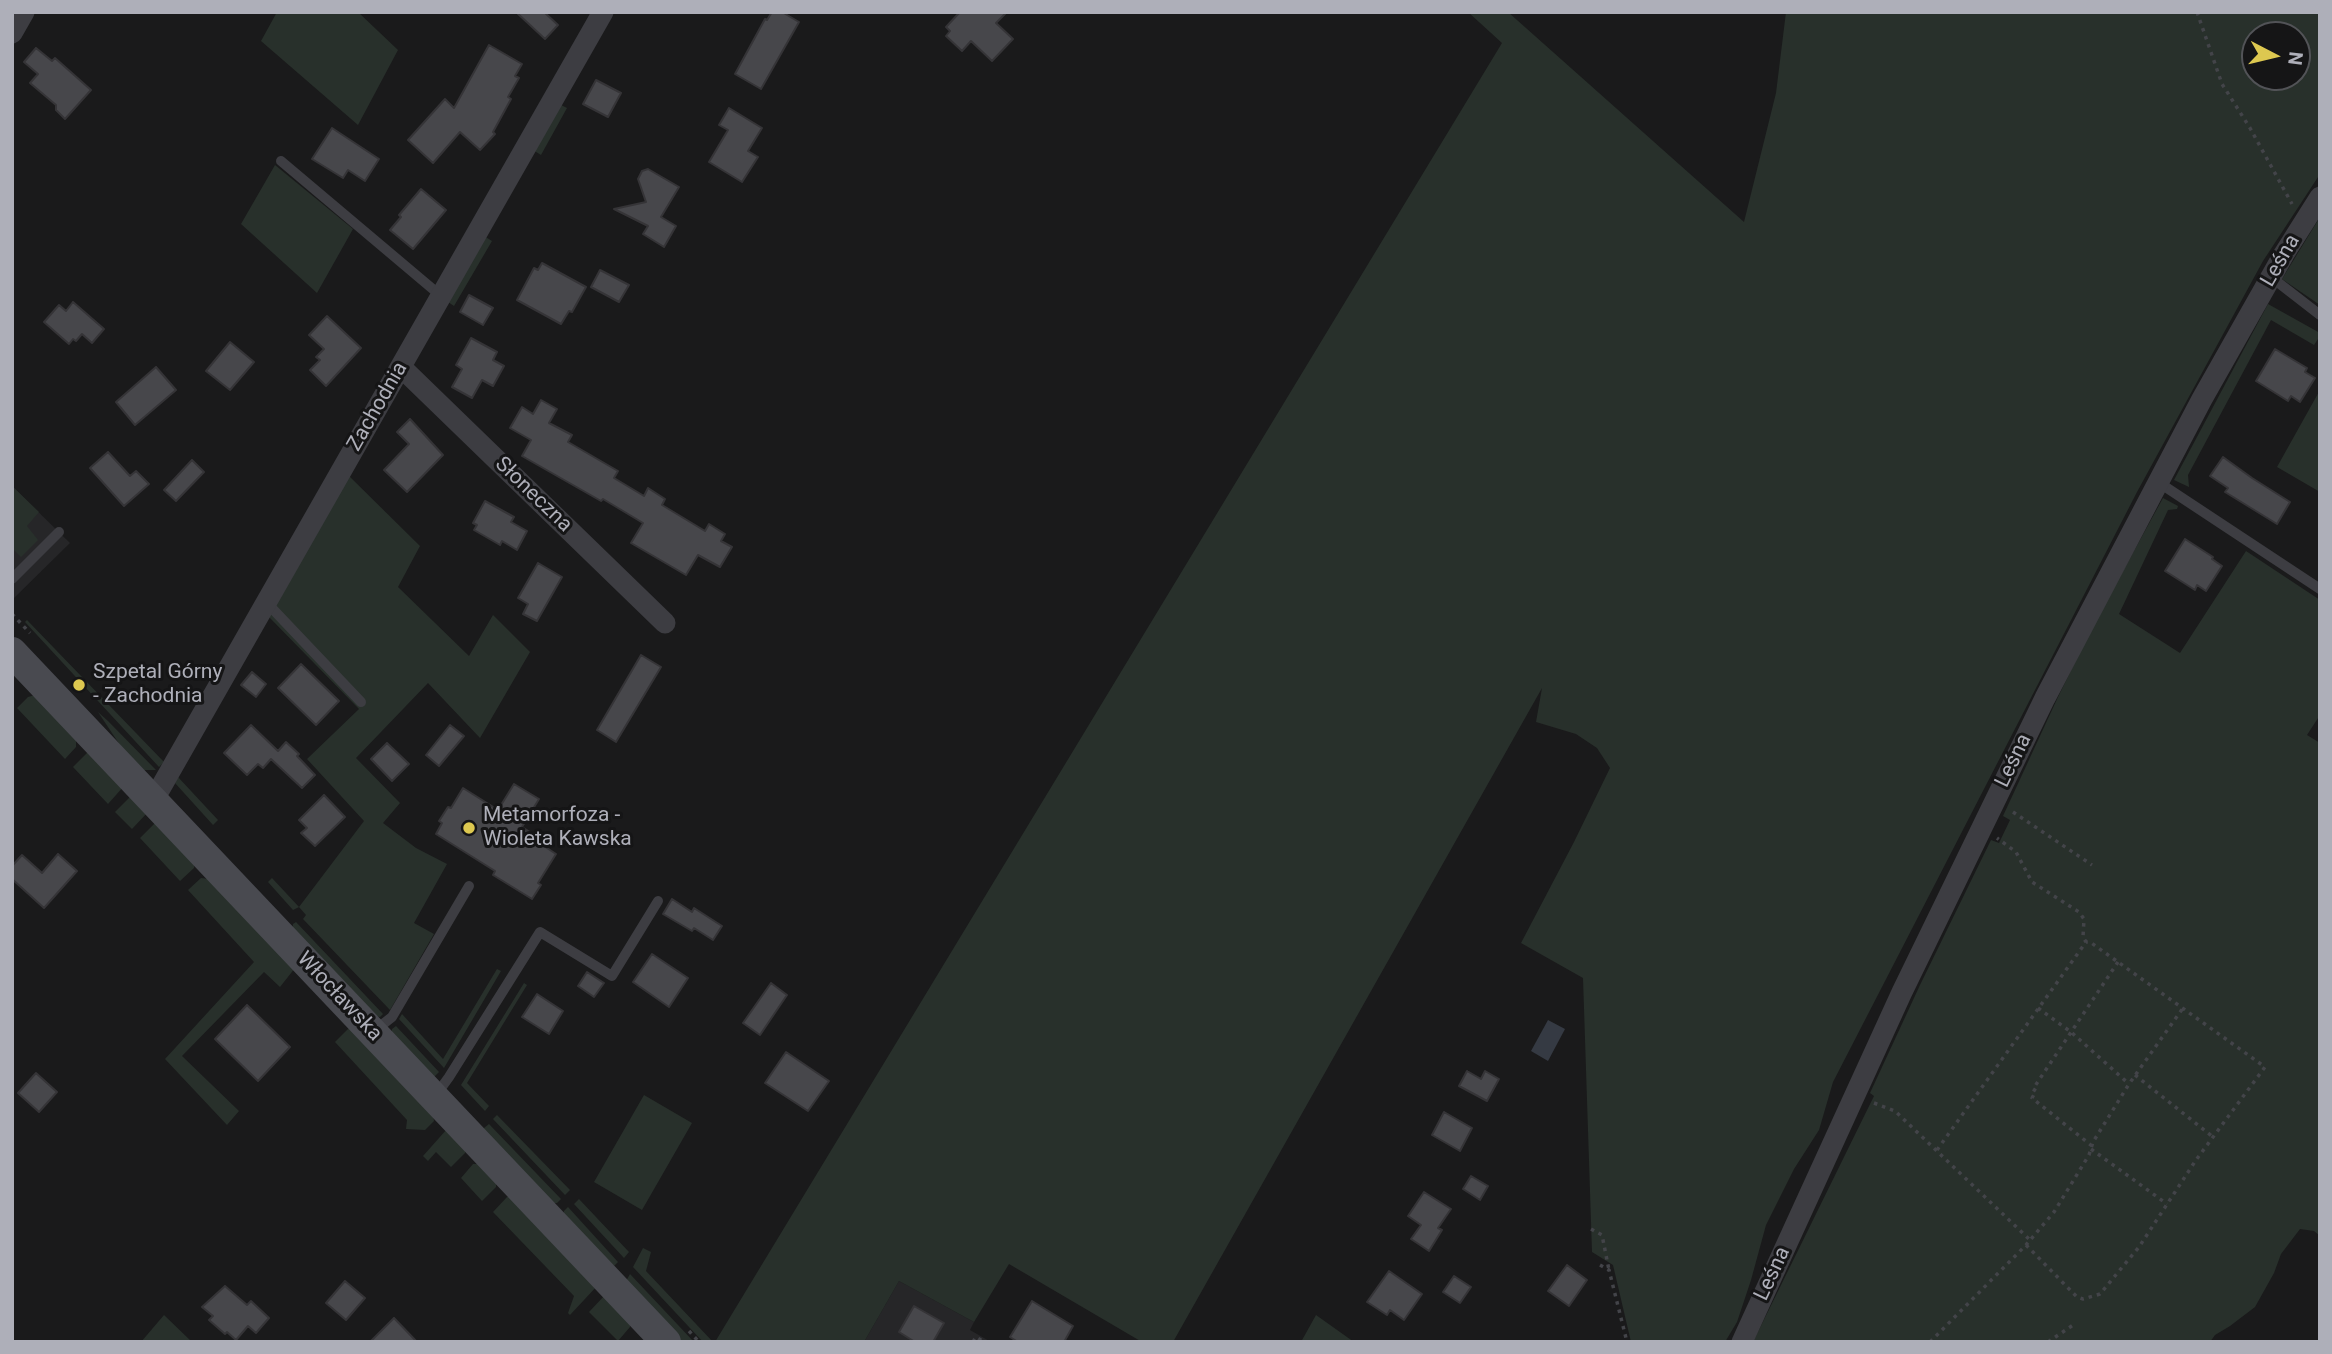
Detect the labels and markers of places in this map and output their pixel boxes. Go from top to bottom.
place label: Szpetal Górny - Zachodnia [93,660,222,710]
marker: Szpetal Górny - Zachodnia [71,677,87,693]
place label: Metamorfoza - Wioleta Kawska [483,803,632,853]
marker: Metamorfoza - Wioleta Kawska [461,820,477,836]

